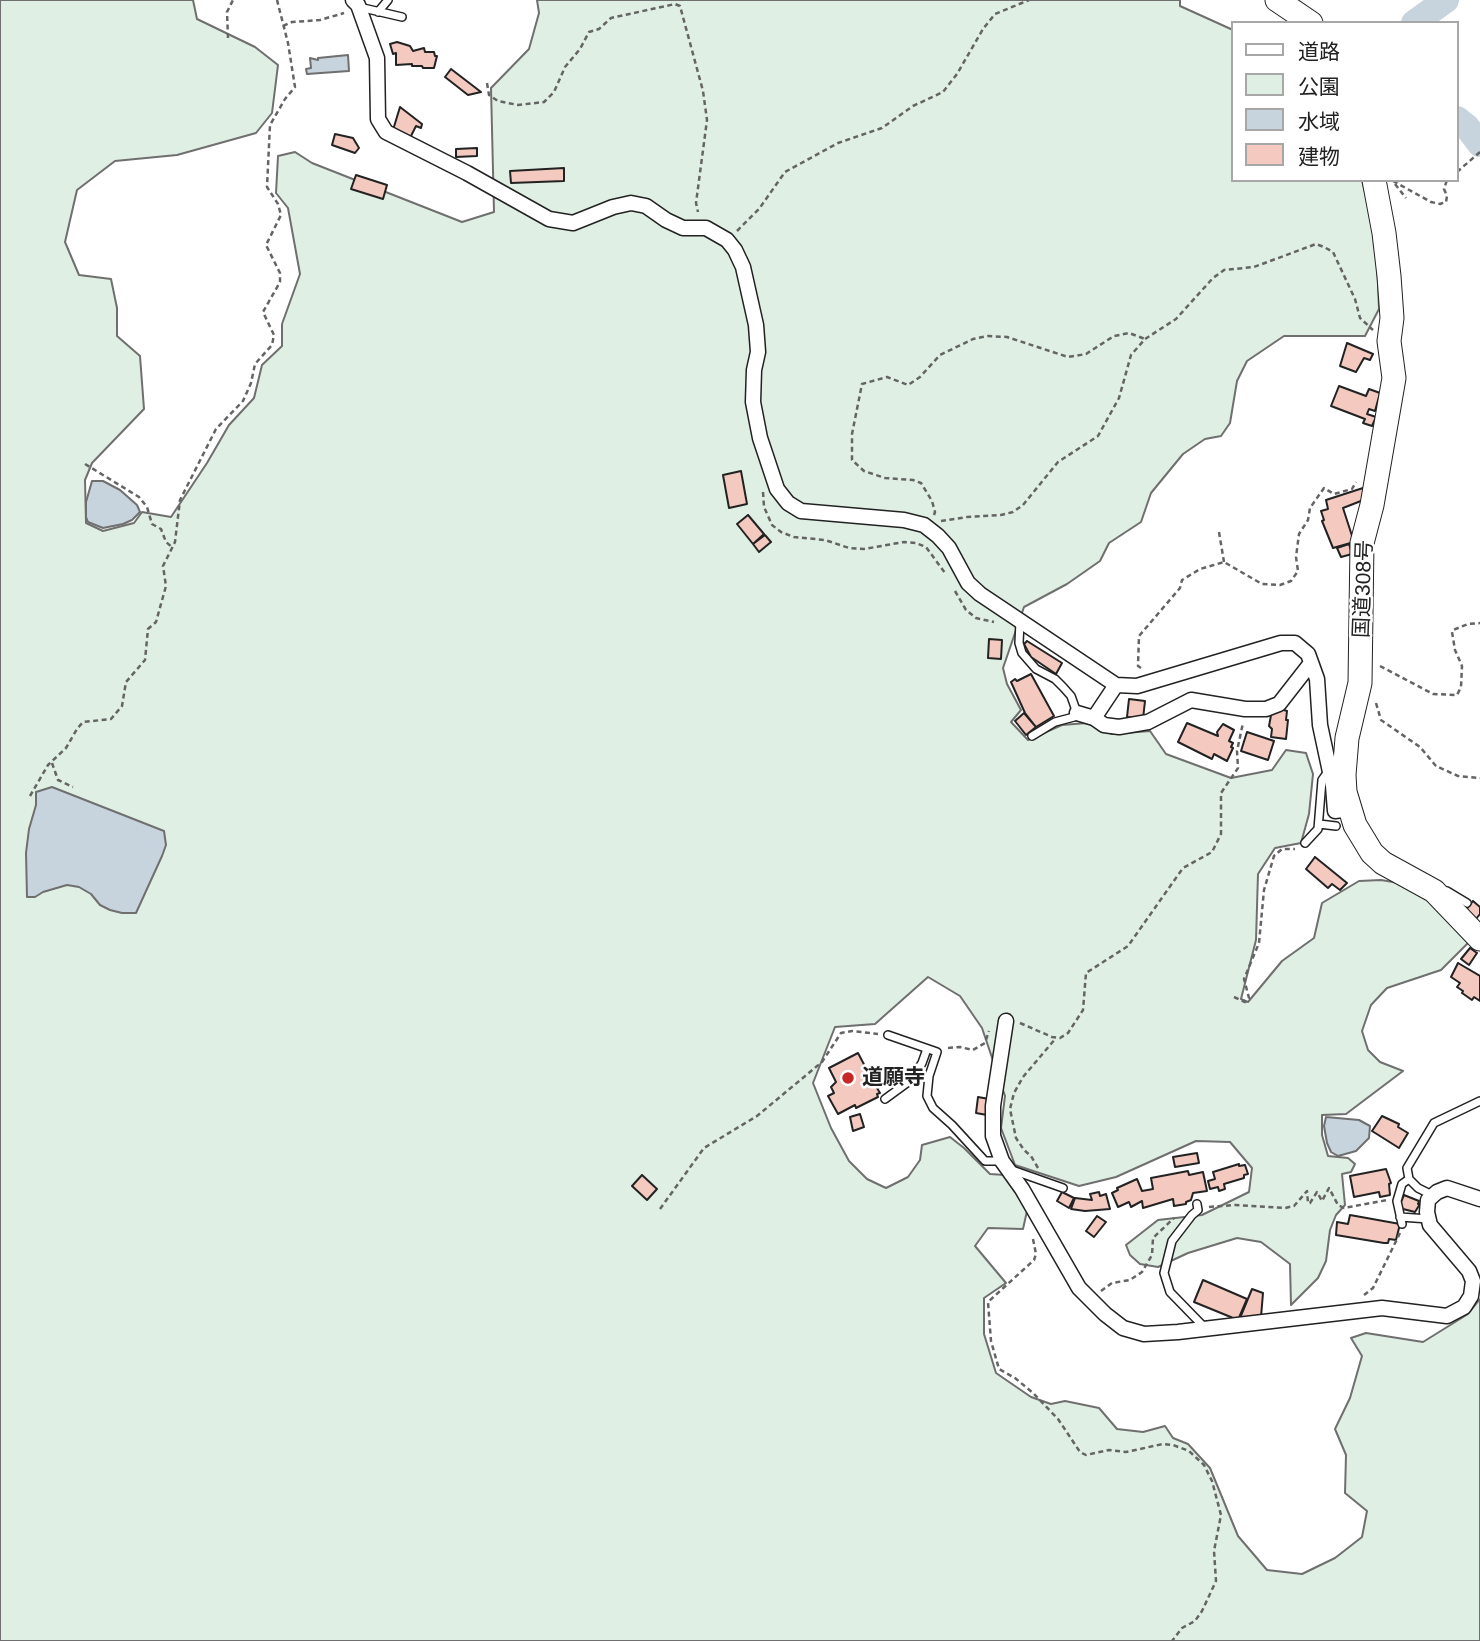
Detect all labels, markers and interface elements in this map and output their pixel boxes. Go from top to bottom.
legend [1232,21,1459,182]
text: 道路 [1298,40,1340,63]
text: 公園 [1298,75,1340,98]
text: 水域 [1298,110,1340,133]
text: 建物 [1298,145,1340,168]
street label: 国道308号 [1350,540,1378,638]
place label: 道願寺 [862,1065,925,1091]
marker: 道願寺 [840,1070,856,1086]

